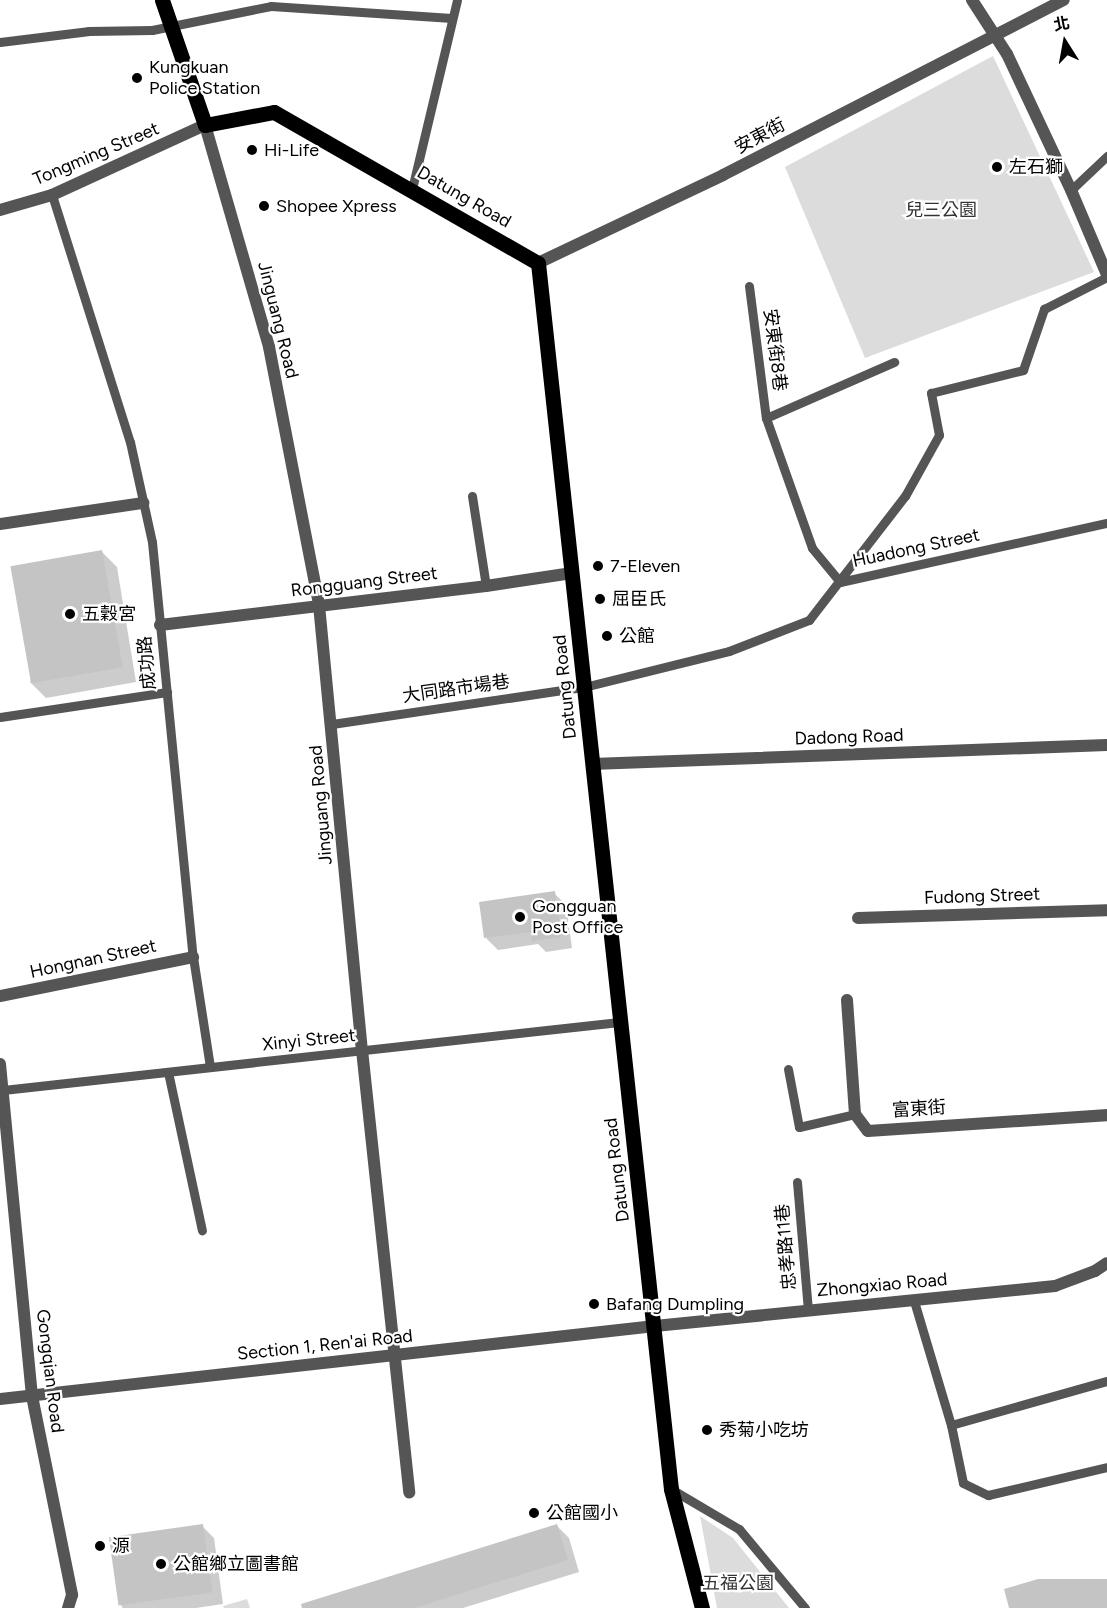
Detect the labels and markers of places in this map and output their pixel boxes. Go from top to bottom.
place label: Kungkuan Police Station [149,57,260,100]
marker: Kungkuan Police Station [130,71,144,85]
place label: Hi-Life [264,139,319,161]
marker: Hi-Life [245,143,259,157]
place label: 左石獅 [1009,156,1063,178]
marker: 左石獅 [990,160,1004,174]
place label: Shopee Xpress [276,195,397,217]
marker: Shopee Xpress [257,199,271,213]
place label: 7-Eleven [610,555,680,577]
marker: 7-Eleven [591,559,605,573]
place label: 屈臣氏 [612,588,666,610]
marker: 屈臣氏 [593,592,607,606]
place label: 五穀宮 [82,603,136,625]
marker: 五穀宮 [63,607,77,621]
place label: 公館 [619,625,655,647]
marker: 公館 [600,629,614,643]
place label: Gongguan Post Office [532,896,623,938]
marker: Gongguan Post Office [513,910,527,924]
place label: Bafang Dumpling [606,1293,744,1315]
marker: Bafang Dumpling [587,1297,601,1311]
place label: 秀菊小吃坊 [719,1419,809,1441]
marker: 秀菊小吃坊 [700,1423,714,1437]
place label: 公館國小 [546,1502,618,1524]
marker: 公館國小 [527,1506,541,1520]
place label: 源 [112,1535,130,1557]
marker: 源 [93,1539,107,1553]
place label: 公館鄉立圖書館 [173,1553,299,1575]
marker: 公館鄉立圖書館 [154,1557,168,1571]

